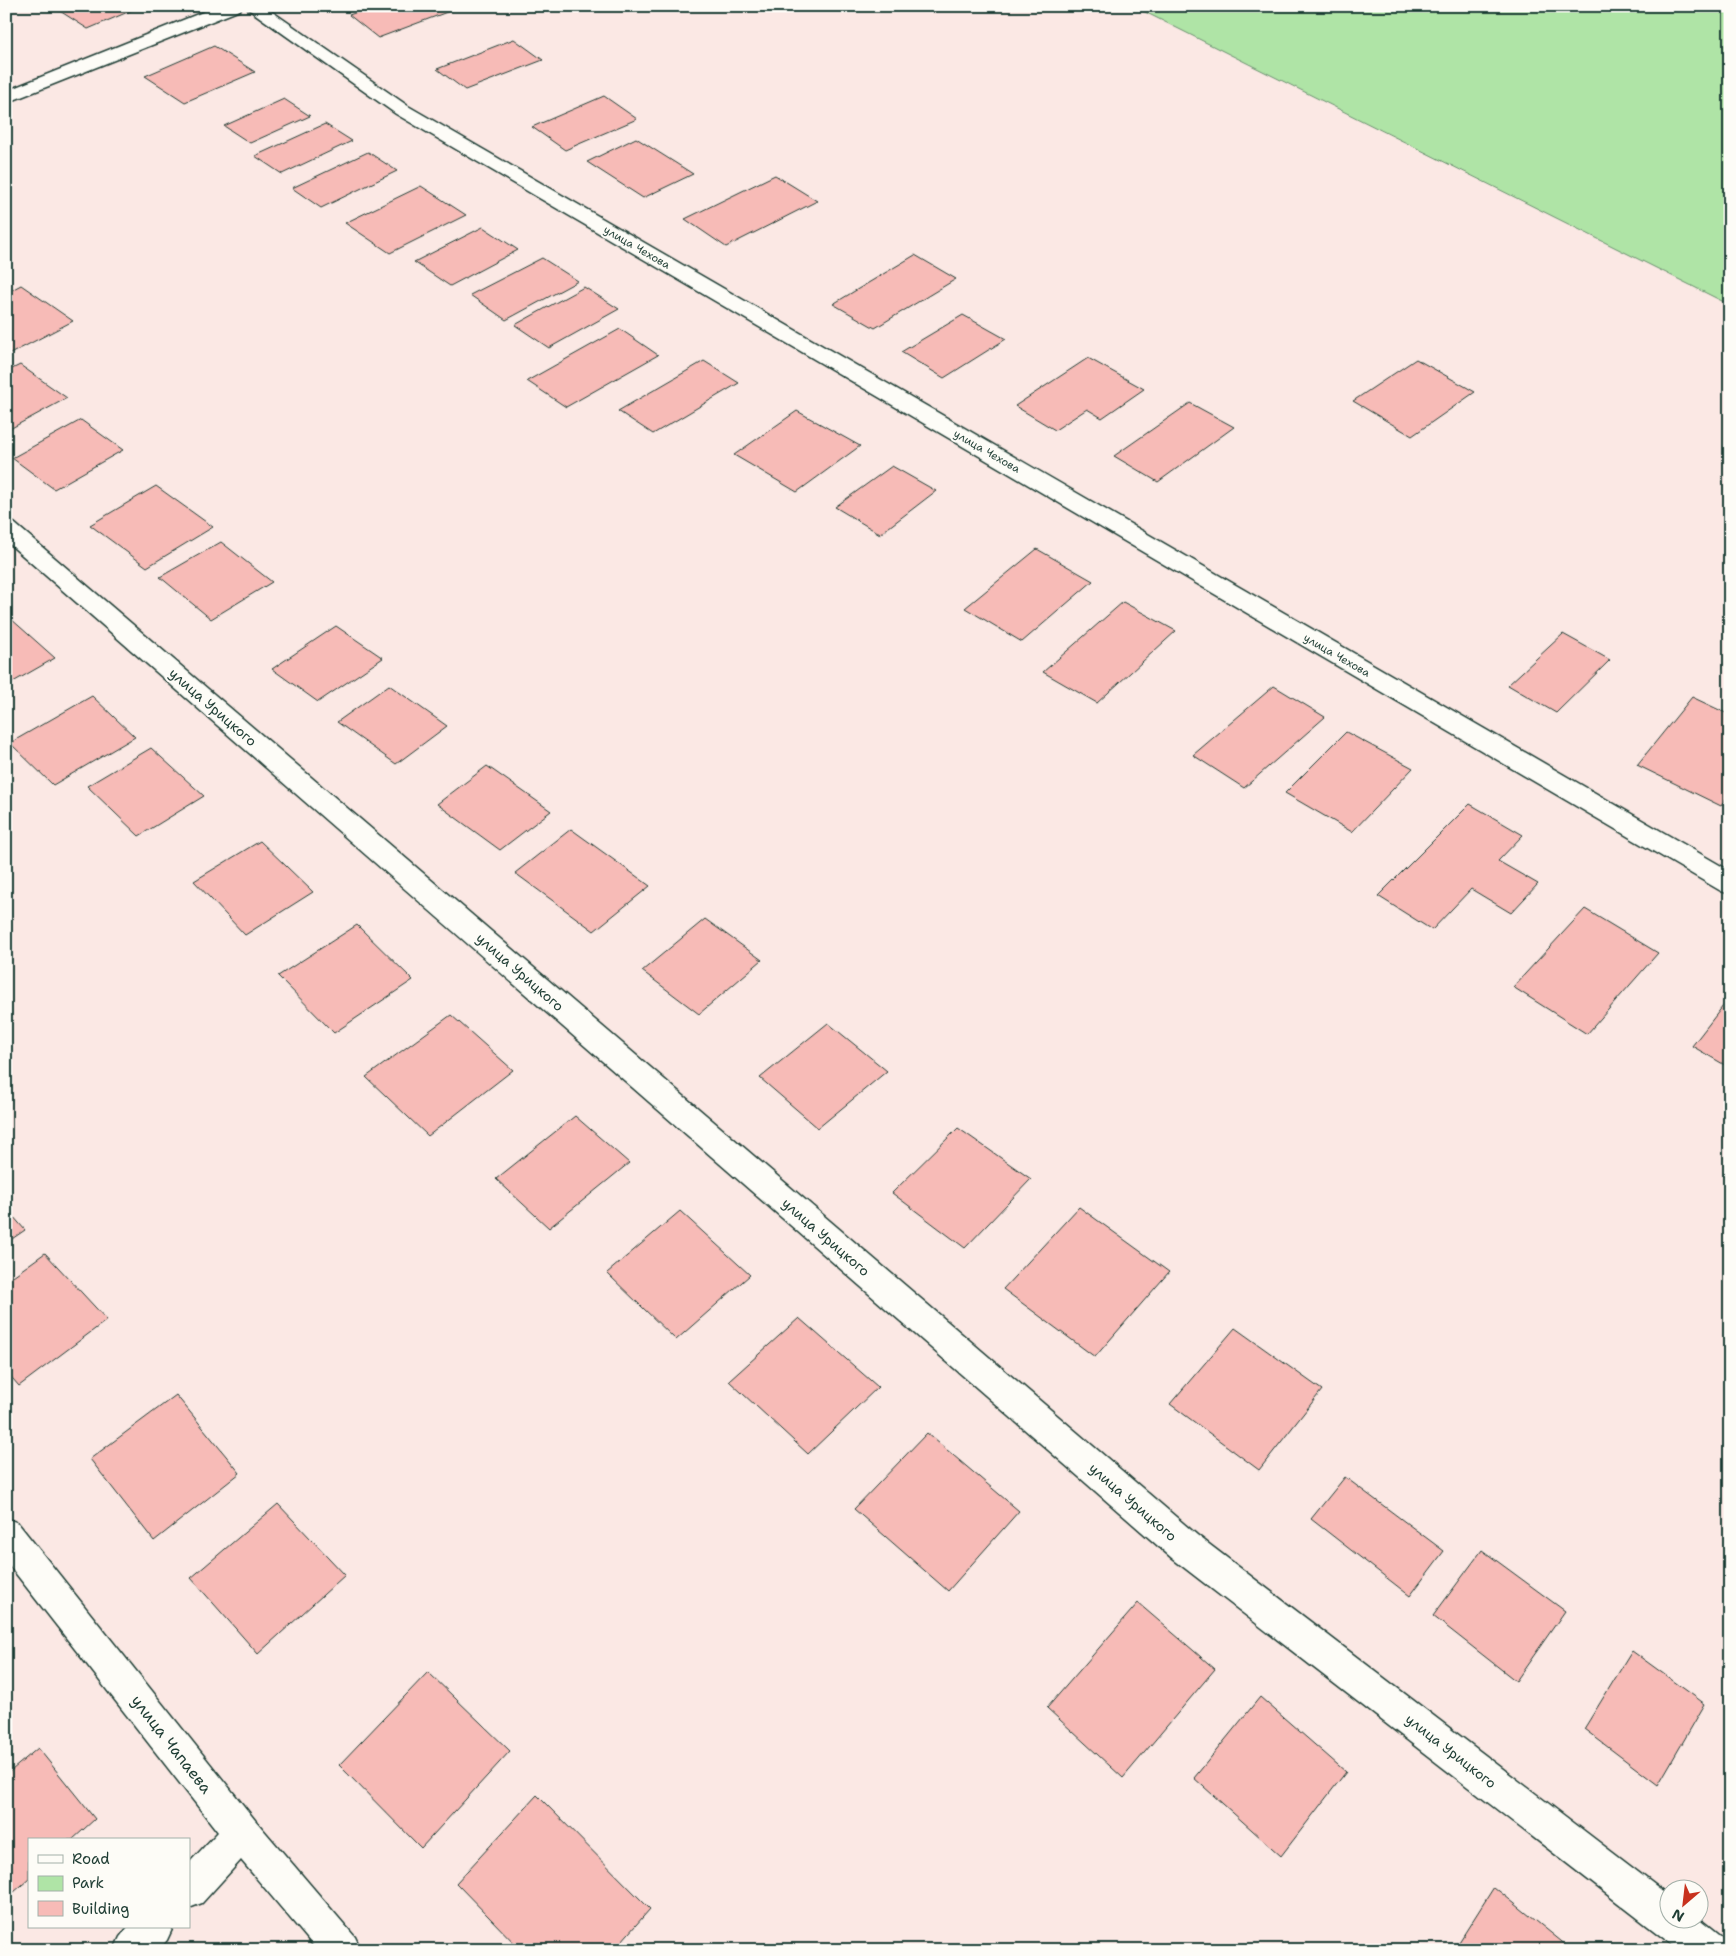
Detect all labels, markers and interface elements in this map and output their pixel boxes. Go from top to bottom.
street label: улица Чехова [601,222,673,273]
street label: улица Чехова [951,426,1023,477]
street label: улица Чехова [1301,630,1373,681]
street label: улица Урицкого [165,664,261,750]
street label: улица Урицкого [472,929,568,1015]
street label: улица Урицкого [778,1194,874,1280]
street label: улица Урицкого [1085,1459,1181,1545]
street label: улица Чапаева [127,1691,217,1798]
street label: улица Урицкого [1402,1710,1500,1792]
legend [28,1838,190,1928]
text: Road [72,1849,110,1869]
text: Park [72,1873,104,1893]
north arrow [1658,1878,1708,1928]
text: Building [72,1899,129,1919]
text: N [1669,1905,1687,1926]

